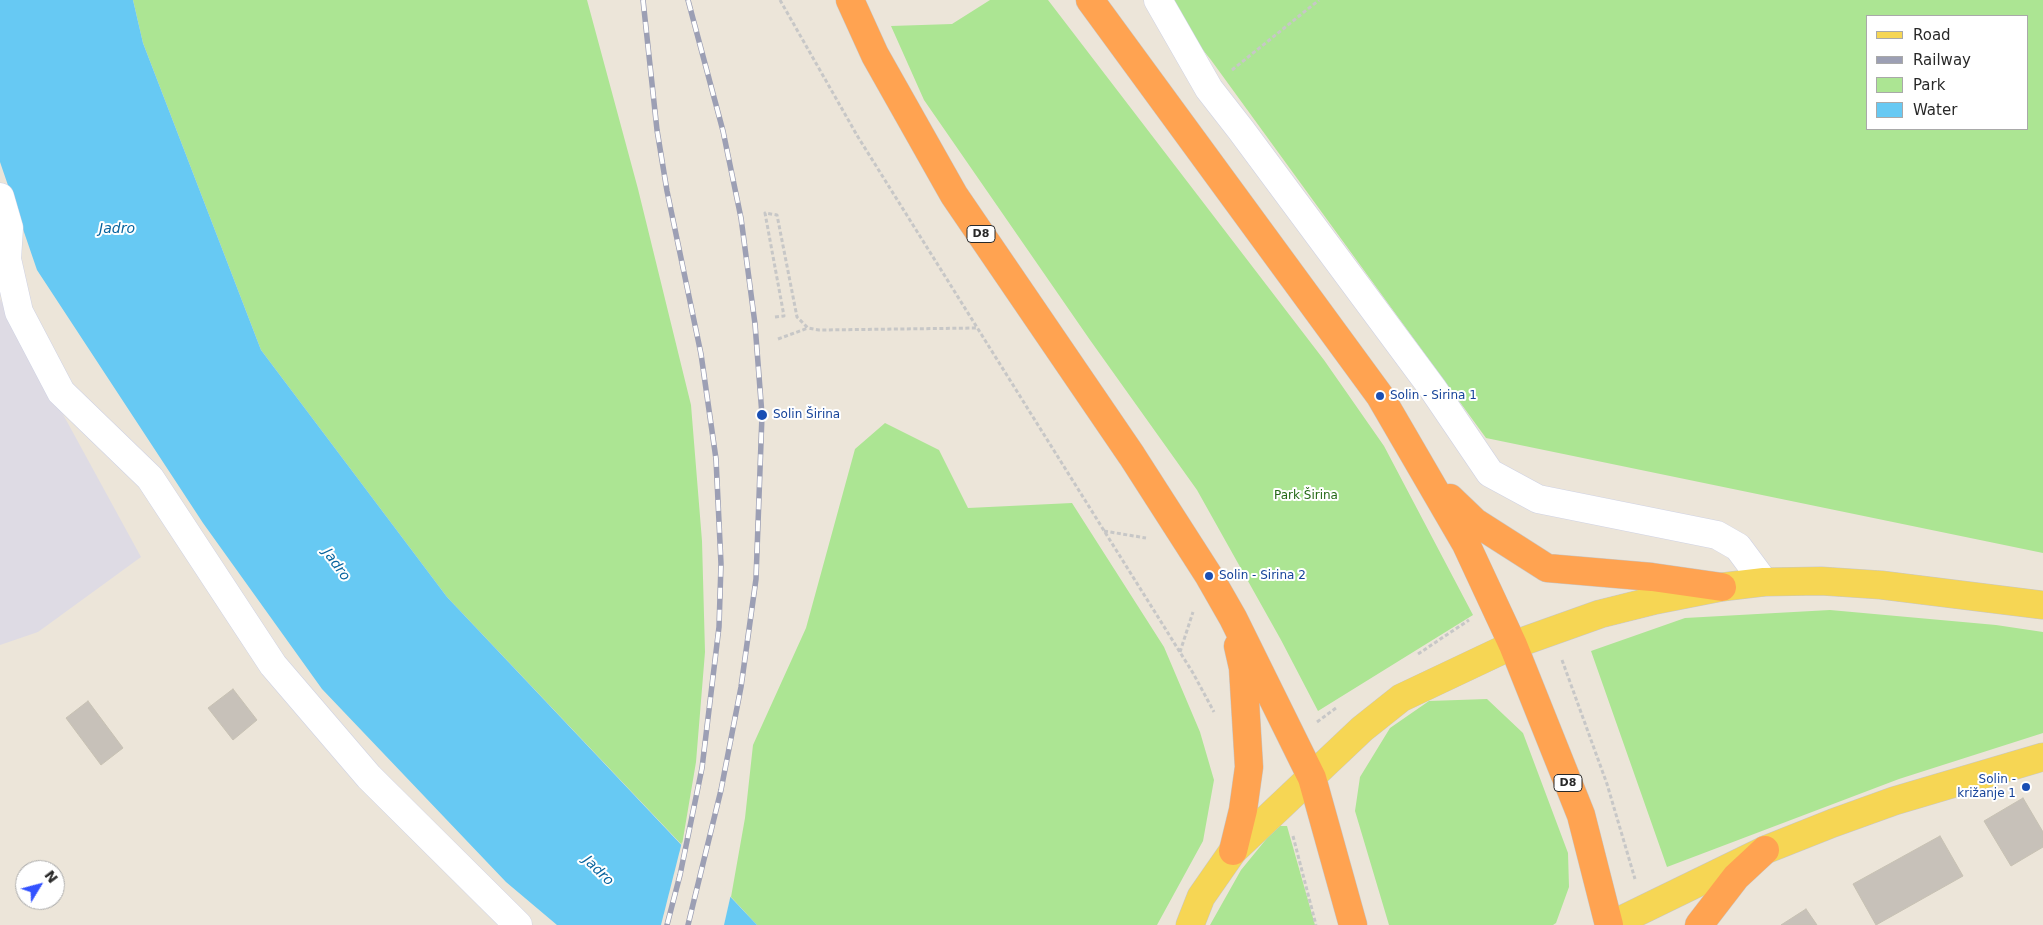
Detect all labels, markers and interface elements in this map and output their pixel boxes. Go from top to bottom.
legend [1866,15,2028,130]
text: Road [1913,26,1951,44]
text: Railway [1913,51,1971,69]
text: Park [1913,76,1945,94]
text: Water [1913,101,1957,119]
water label: Jadro [99,221,135,237]
road number: D8 [967,225,995,242]
place label: Solin - Sirina 1 [1390,389,1477,403]
marker: Solin - Sirina 1 [1374,390,1386,402]
marker: Solin Širina [755,408,769,422]
place label: Solin Širina [773,408,840,422]
park label: Park Širina [1274,489,1338,503]
water label: Jadro [319,546,353,584]
place label: Solin - Sirina 2 [1219,569,1306,583]
marker: Solin - Sirina 2 [1203,570,1215,582]
place label: Solin - križanje 1 [1957,773,2016,801]
road number: D8 [1554,774,1582,791]
marker: Solin - križanje 1 [2020,781,2032,793]
water label: Jadro [579,852,617,890]
north arrow [15,860,65,910]
text: N [41,867,61,886]

